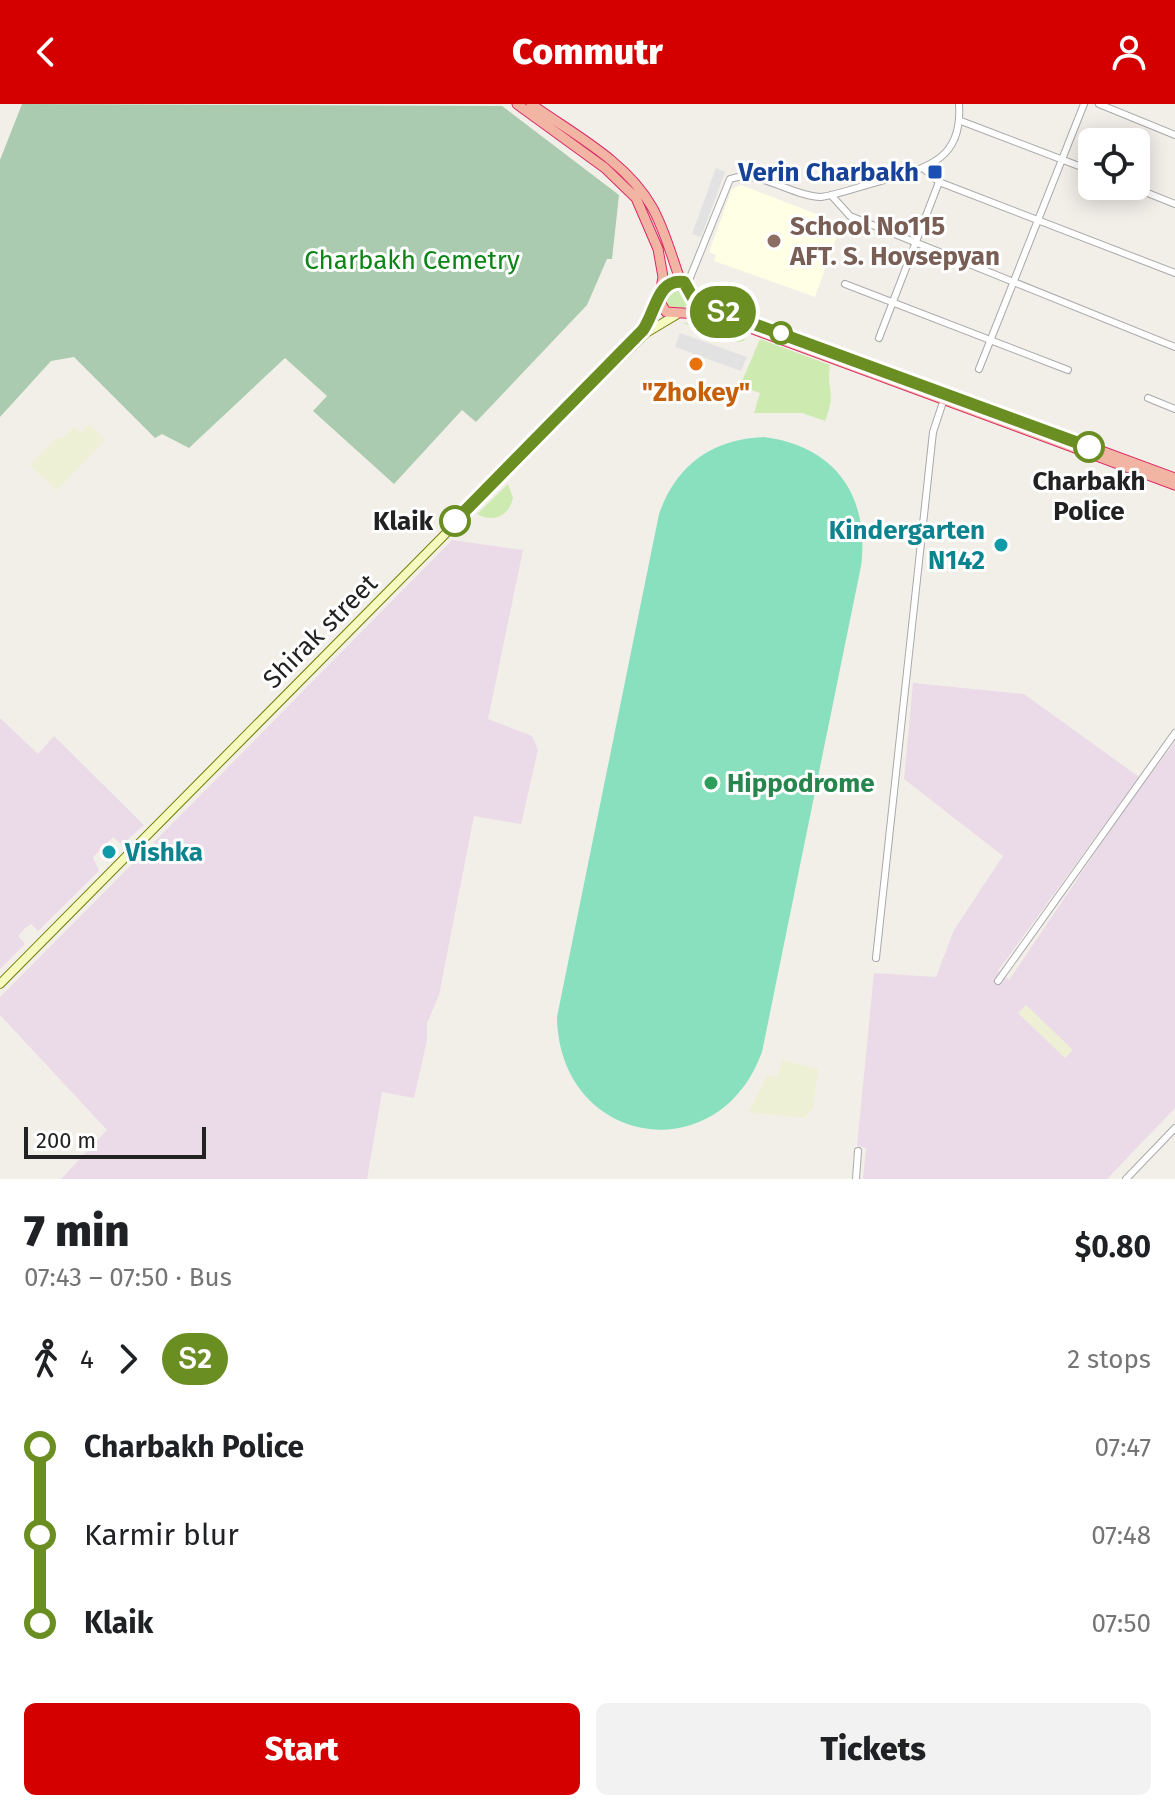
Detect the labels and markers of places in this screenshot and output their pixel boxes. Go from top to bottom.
place label: Verin Charbakh [737,157,919,188]
marker: Verin Charbakh [926,163,944,181]
place label: School No115 AFT. S. Hovsepyan [789,211,1000,272]
marker: School No115 AFT. S. Hovsepyan [765,232,783,250]
unlabelled marker [770,322,792,344]
marker: "Zhokey" [687,355,705,373]
place label: "Zhokey" [642,377,750,408]
marker: Charbakh Police [1074,432,1104,462]
place label: Charbakh Police [1032,466,1146,527]
place label: Klaik [373,506,434,537]
marker: Klaik [440,506,470,536]
place label: Kindergarten N142 [829,515,985,576]
marker: Kindergarten N142 [992,536,1010,554]
place label: Hippodrome [727,768,875,799]
marker: Hippodrome [702,774,720,792]
place label: Vishka [124,837,203,868]
marker: Vishka [100,843,118,861]

